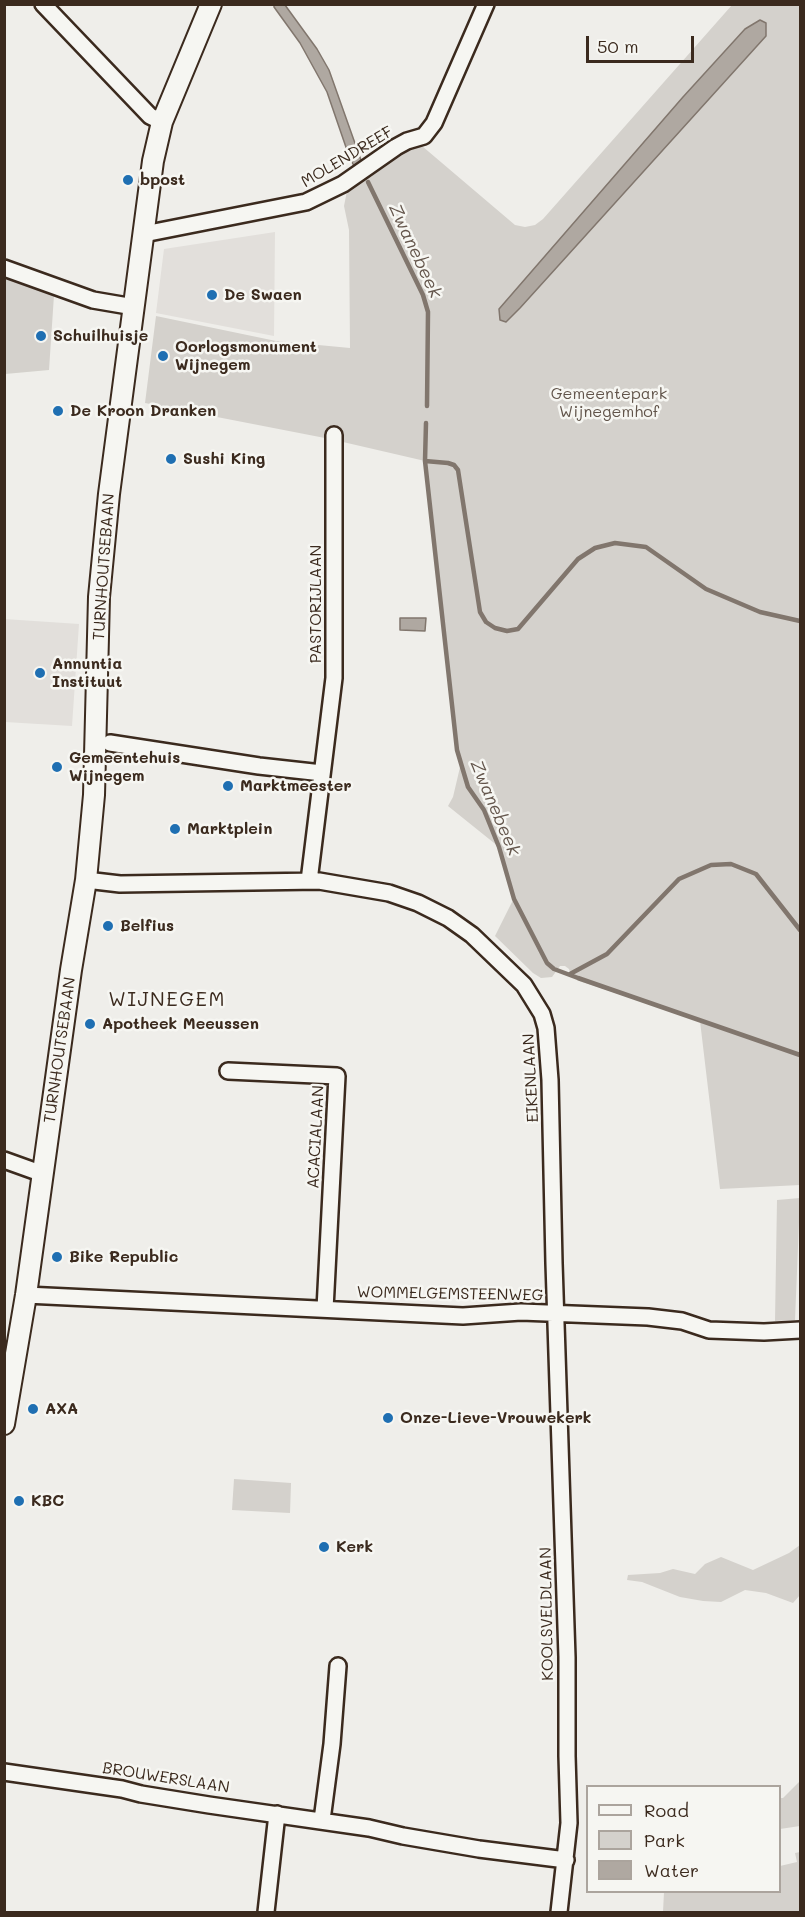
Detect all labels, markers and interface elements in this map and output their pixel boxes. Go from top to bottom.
scale bar [589,24,697,62]
text: 50 m [597,34,639,58]
street label: MOLENDREEF [298,122,396,192]
place label: bpost [140,170,185,190]
marker: bpost [121,173,135,187]
water label: Zwanebeek [384,200,446,302]
place label: De Swaen [224,285,302,305]
marker: De Swaen [205,288,219,302]
place label: Schuilhuisje [53,326,148,346]
marker: Schuilhuisje [34,329,48,343]
place label: Oorlogsmonument Wijnegem [175,337,317,375]
marker: Oorlogsmonument Wijnegem [156,349,170,363]
park label: Gemeentepark Wijnegemhof [551,384,667,422]
place label: De Kroon Dranken [70,401,216,421]
marker: De Kroon Dranken [51,404,65,418]
place label: Sushi King [183,449,265,469]
marker: Sushi King [164,452,178,466]
street label: TURNHOUTSEBAAN [89,493,119,641]
street label: PASTORIJLAAN [306,545,326,663]
place label: Annuntia Instituut [52,654,122,692]
marker: Annuntia Instituut [33,666,47,680]
place label: Gemeentehuis Wijnegem [69,748,180,786]
water label: Zwanebeek [465,757,525,859]
marker: Gemeentehuis Wijnegem [50,760,64,774]
place label: Marktmeester [240,776,352,796]
marker: Marktmeester [221,779,235,793]
place label: Marktplein [187,819,272,839]
marker: Marktplein [168,822,182,836]
place label: Belfius [120,916,174,936]
marker: Belfius [101,919,115,933]
street label: TURNHOUTSEBAAN [40,976,80,1124]
district label: WIJNEGEM [108,988,226,1012]
place label: Apotheek Meeussen [102,1014,259,1034]
marker: Apotheek Meeussen [83,1017,97,1031]
street label: EIKENLAAN [519,1033,543,1123]
street label: ACACIALAAN [304,1085,328,1189]
place label: Bike Republic [69,1247,178,1267]
marker: Bike Republic [50,1250,64,1264]
street label: WOMMELGEMSTEENWEG [356,1283,544,1305]
place label: AXA [45,1399,78,1419]
marker: AXA [26,1402,40,1416]
place label: Onze-Lieve-Vrouwekerk [400,1408,591,1428]
marker: Onze-Lieve-Vrouwekerk [381,1411,395,1425]
place label: KBC [31,1491,64,1511]
marker: KBC [12,1494,26,1508]
place label: Kerk [336,1537,373,1557]
marker: Kerk [317,1540,331,1554]
street label: KOOLSVELDLAAN [536,1547,558,1681]
street label: BROUWERSLAAN [101,1758,231,1798]
legend [586,1785,781,1893]
text: Road [644,1798,689,1822]
text: Park [644,1828,685,1852]
text: Water [644,1858,699,1882]

